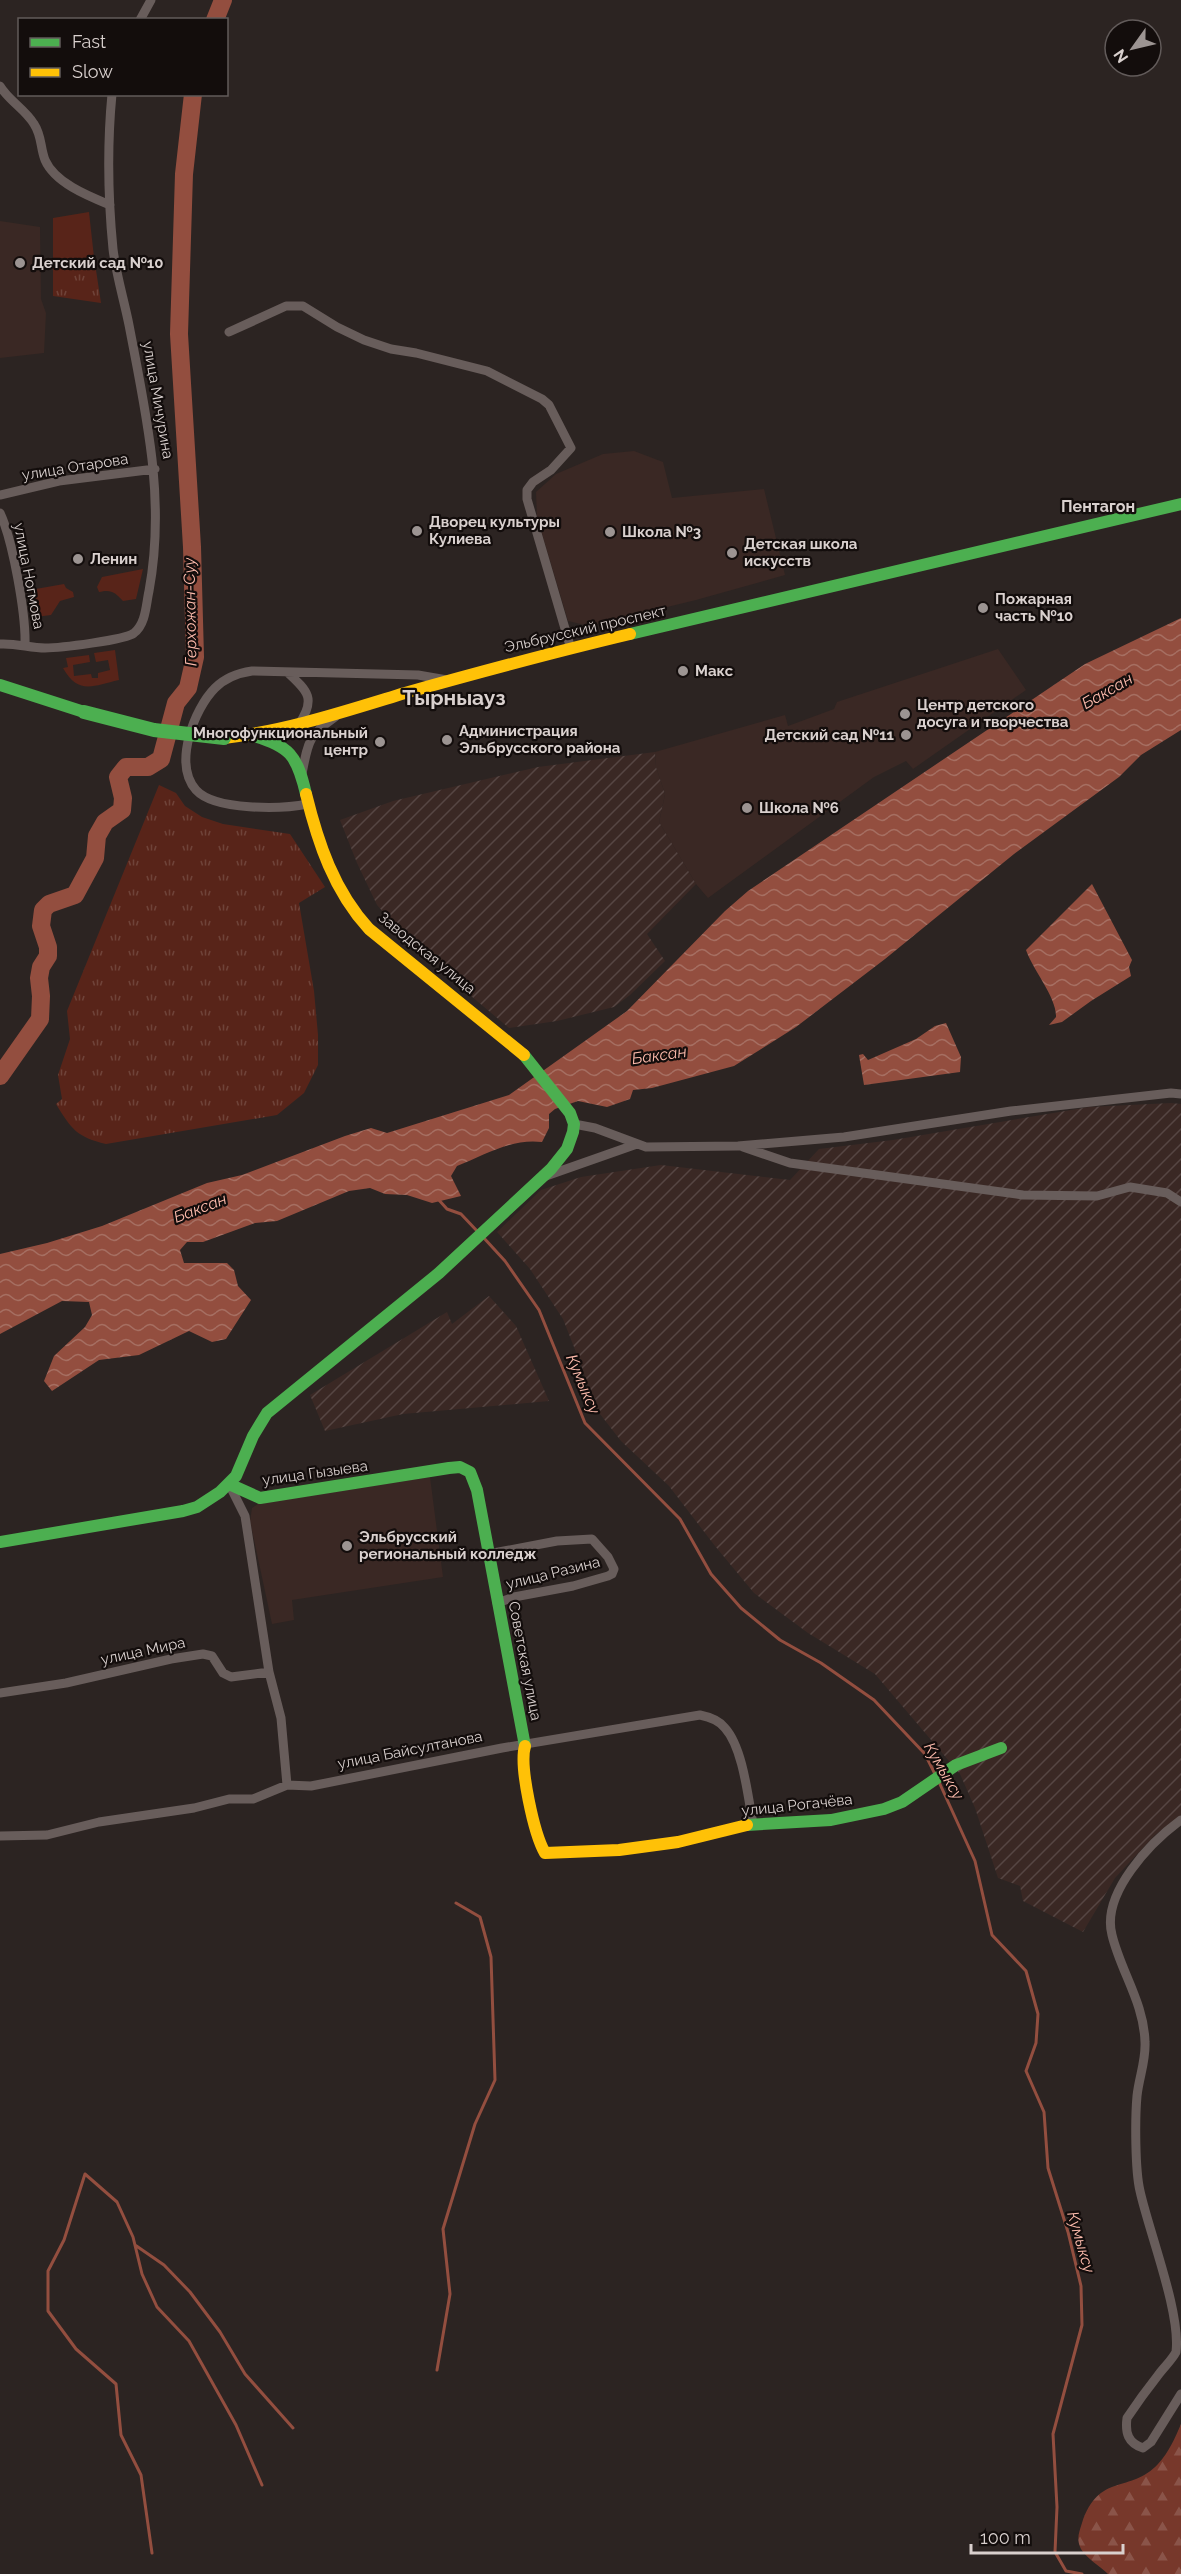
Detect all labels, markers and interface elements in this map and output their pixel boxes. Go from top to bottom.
legend [18,18,228,96]
north arrow [1103,18,1163,78]
text: Fast [72,31,106,52]
text: N [1110,46,1132,66]
text: Slow [72,61,113,82]
place label: Детский сад №10 [32,254,163,272]
marker: Детский сад №10 [13,256,27,270]
street label: улица Мичурина [139,340,177,460]
street label: улица Отарова [21,450,129,484]
district label: Пентагон [1061,497,1135,516]
place label: Дворец культуры Кулиева [429,513,560,548]
street label: улица Ногмова [10,521,48,631]
place label: Школа №3 [622,523,701,541]
marker: Дворец культуры Кулиева [410,524,424,538]
marker: Школа №3 [603,525,617,539]
place label: Детская школа искусств [744,535,858,570]
marker: Детская школа искусств [725,546,739,560]
place label: Ленин [90,550,137,568]
marker: Ленин [71,552,85,566]
water label: Герхожан-Суу [180,557,200,666]
place label: Пожарная часть №10 [995,590,1073,625]
marker: Пожарная часть №10 [976,601,990,615]
street label: Эльбрусский проспект [502,602,668,656]
place label: Макс [695,662,734,680]
marker: Макс [676,664,690,678]
water label: Баксан [1078,669,1136,713]
district label: Тырныауз [402,685,506,710]
place label: Центр детского досуга и творчества [917,696,1069,731]
marker: Центр детского досуга и творчества [898,707,912,721]
place label: Администрация Эльбрусского района [459,722,621,757]
place label: Многофункциональный центр [193,724,368,759]
place label: Детский сад №11 [764,726,895,744]
marker: Детский сад №11 [899,728,913,742]
marker: Администрация Эльбрусского района [440,733,454,747]
marker: Многофункциональный центр [373,735,387,749]
place label: Школа №6 [759,799,839,817]
marker: Школа №6 [740,801,754,815]
street label: Заводская улица [375,908,479,998]
water label: Баксан [630,1042,688,1068]
water label: Баксан [171,1189,229,1227]
water label: Кумыксу [562,1351,605,1418]
street label: улица Гызыева [261,1457,369,1489]
place label: Эльбрусский региональный колледж [359,1528,536,1563]
marker: Эльбрусский региональный колледж [340,1539,354,1553]
street label: улица Разина [504,1553,602,1593]
street label: Советская улица [505,1600,545,1722]
street label: улица Мира [99,1633,187,1669]
street label: улица Байсултанова [336,1727,484,1773]
water label: Кумыксу [920,1739,969,1804]
street label: улица Рогачёва [741,1790,853,1820]
water label: Кумыксу [1063,2209,1099,2276]
scale bar [971,2517,1122,2555]
text: 100 m [980,2527,1031,2548]

